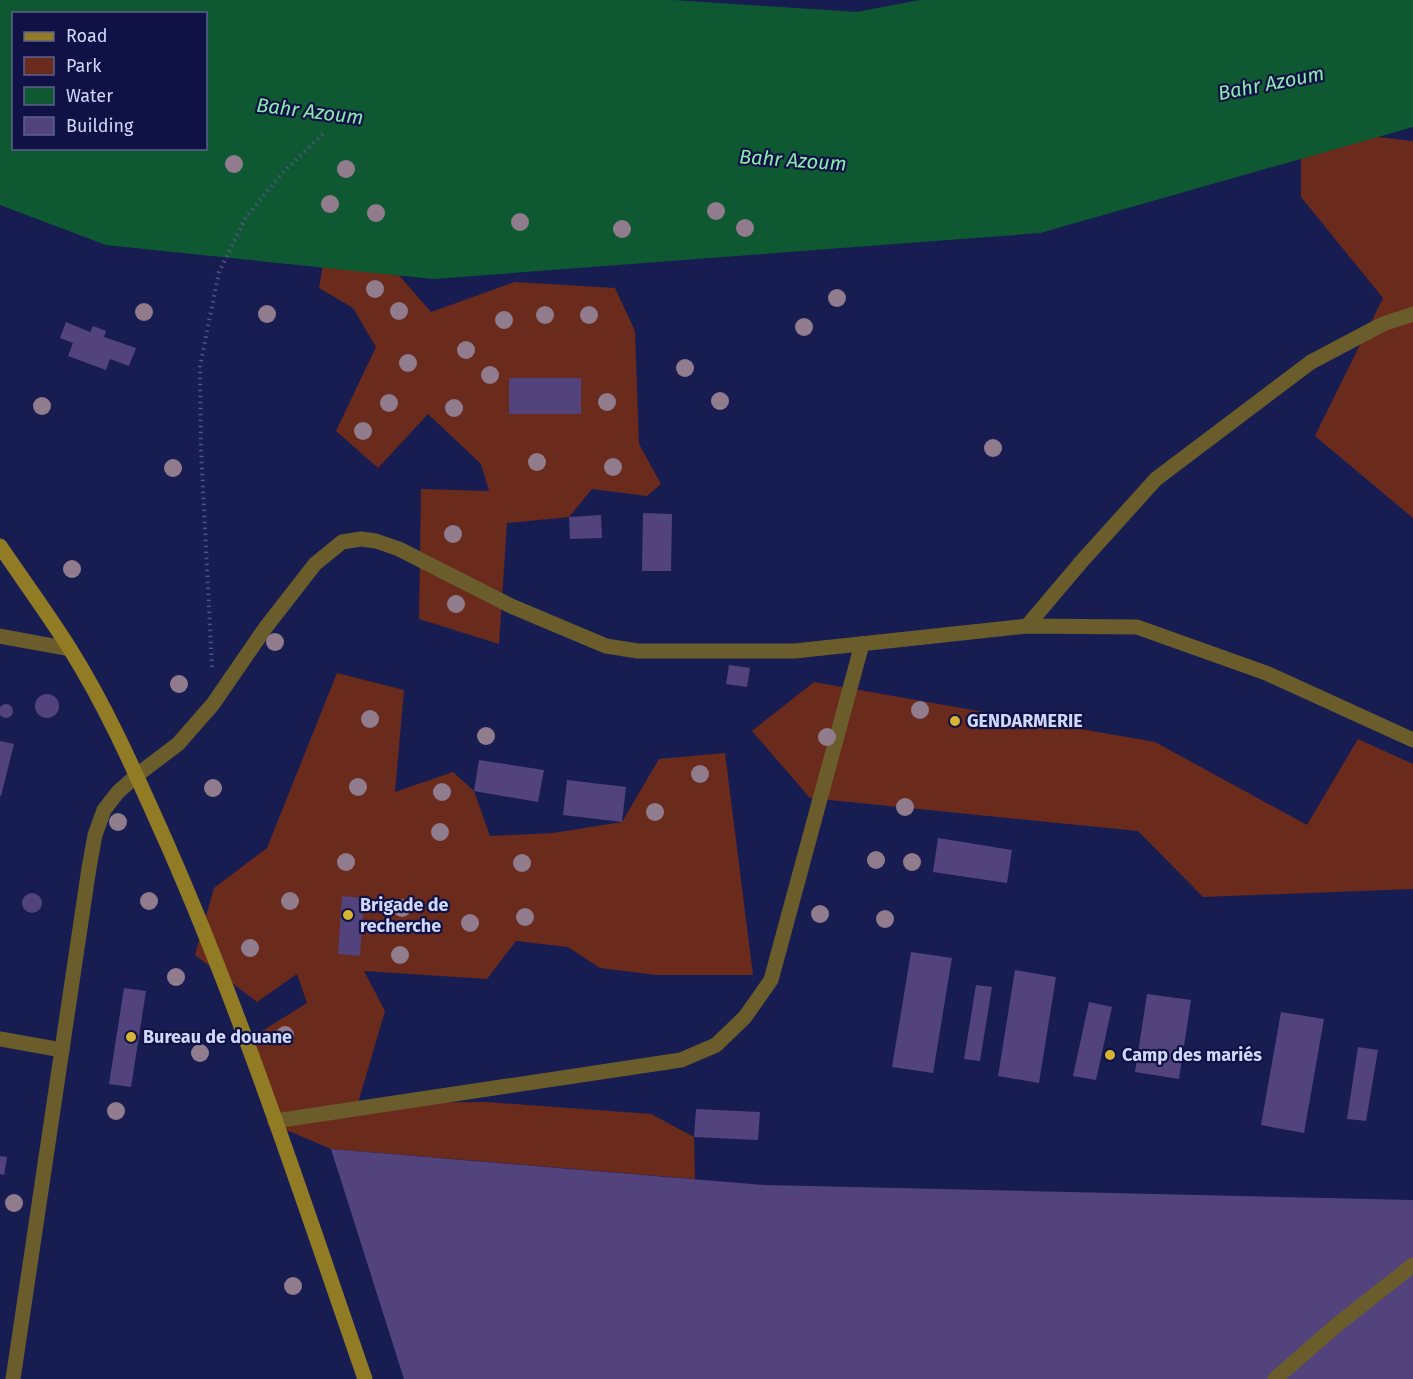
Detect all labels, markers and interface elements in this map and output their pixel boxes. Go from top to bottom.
legend [12,12,207,150]
text: Road [66,25,108,47]
text: Park [66,55,102,77]
water label: Bahr Azoum [1216,61,1326,105]
text: Water [66,85,113,107]
water label: Bahr Azoum [255,93,365,129]
text: Building [66,115,134,137]
water label: Bahr Azoum [738,144,848,176]
place label: GENDARMERIE [967,710,1083,732]
marker: GENDARMERIE [948,714,962,728]
place label: Brigade de recherche [360,894,449,937]
marker: Brigade de recherche [341,908,355,922]
place label: Bureau de douane [143,1026,292,1048]
marker: Bureau de douane [124,1030,138,1044]
place label: Camp des mariés [1122,1044,1262,1066]
marker: Camp des mariés [1103,1048,1117,1062]

